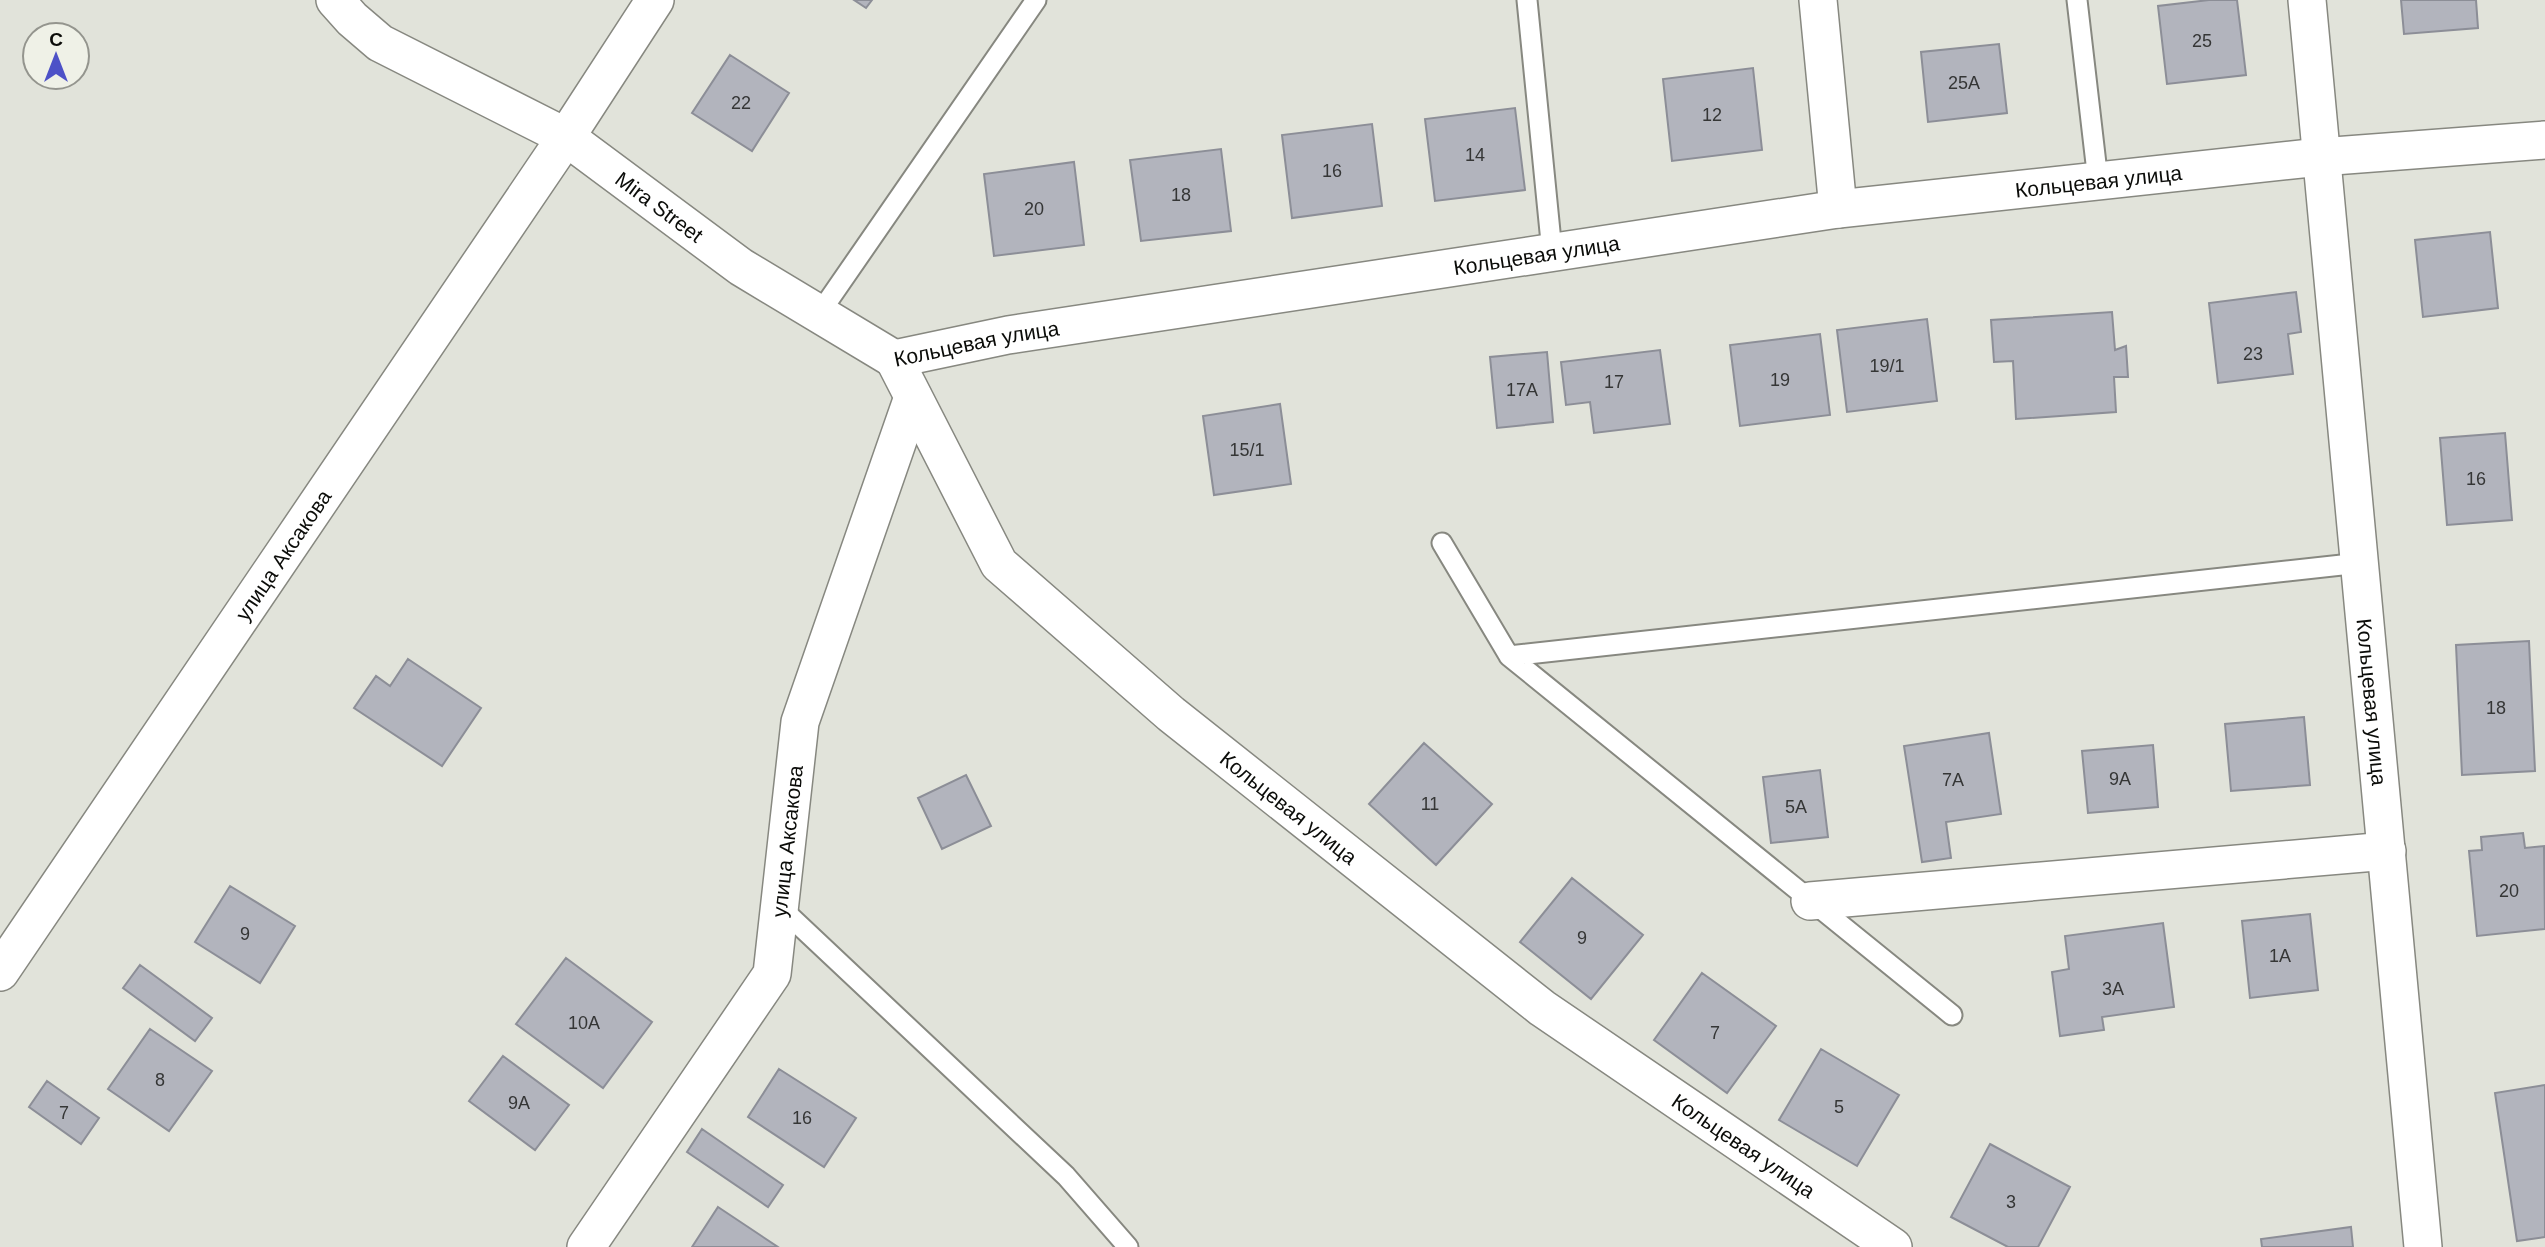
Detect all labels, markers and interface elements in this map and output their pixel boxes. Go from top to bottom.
north arrow [21,21,91,91]
text: С [49,29,63,50]
house number: 25 [2192,31,2212,51]
house number: 25А [1948,73,1980,93]
house number: 22 [731,93,751,113]
house number: 12 [1702,105,1722,125]
house number: 14 [1465,145,1485,165]
street label: Кольцевая улица [2014,160,2183,201]
house number: 16 [1322,161,1342,181]
street label: Mira Street [612,167,708,247]
house number: 18 [1171,185,1191,205]
house number: 20 [1024,199,1044,219]
street label: Кольцевая улица [1452,231,1621,279]
street label: Кольцевая улица [892,316,1061,370]
house number: 23 [2243,344,2263,364]
house number: 19/1 [1869,356,1905,376]
house number: 19 [1770,370,1790,390]
house number: 17 [1604,372,1624,392]
house number: 17А [1506,380,1538,400]
house number: 15/1 [1229,440,1265,460]
house number: 16 [2466,469,2486,489]
street label: улица Аксакова [230,485,335,625]
street label: Кольцевая улица [2353,617,2392,787]
house number: 18 [2486,698,2506,718]
street label: Кольцевая улица [1216,746,1362,869]
street label: улица Аксакова [767,764,807,918]
house number: 9А [2109,769,2131,789]
house number: 7А [1942,770,1964,790]
house number: 11 [1421,794,1439,814]
house number: 5А [1785,797,1807,817]
house number: 20 [2499,881,2519,901]
house number: 9 [240,924,250,944]
house number: 9 [1577,928,1587,948]
house number: 1А [2269,946,2291,966]
house number: 3А [2102,979,2124,999]
house number: 10А [568,1013,600,1033]
house number: 7 [1710,1023,1720,1043]
house number: 8 [155,1070,165,1090]
street label: Кольцевая улица [1668,1089,1820,1202]
house number: 9А [508,1093,530,1113]
house number: 5 [1834,1097,1844,1117]
house number: 7 [59,1103,69,1123]
house number: 16 [792,1108,812,1128]
house number: 3 [2006,1192,2016,1212]

